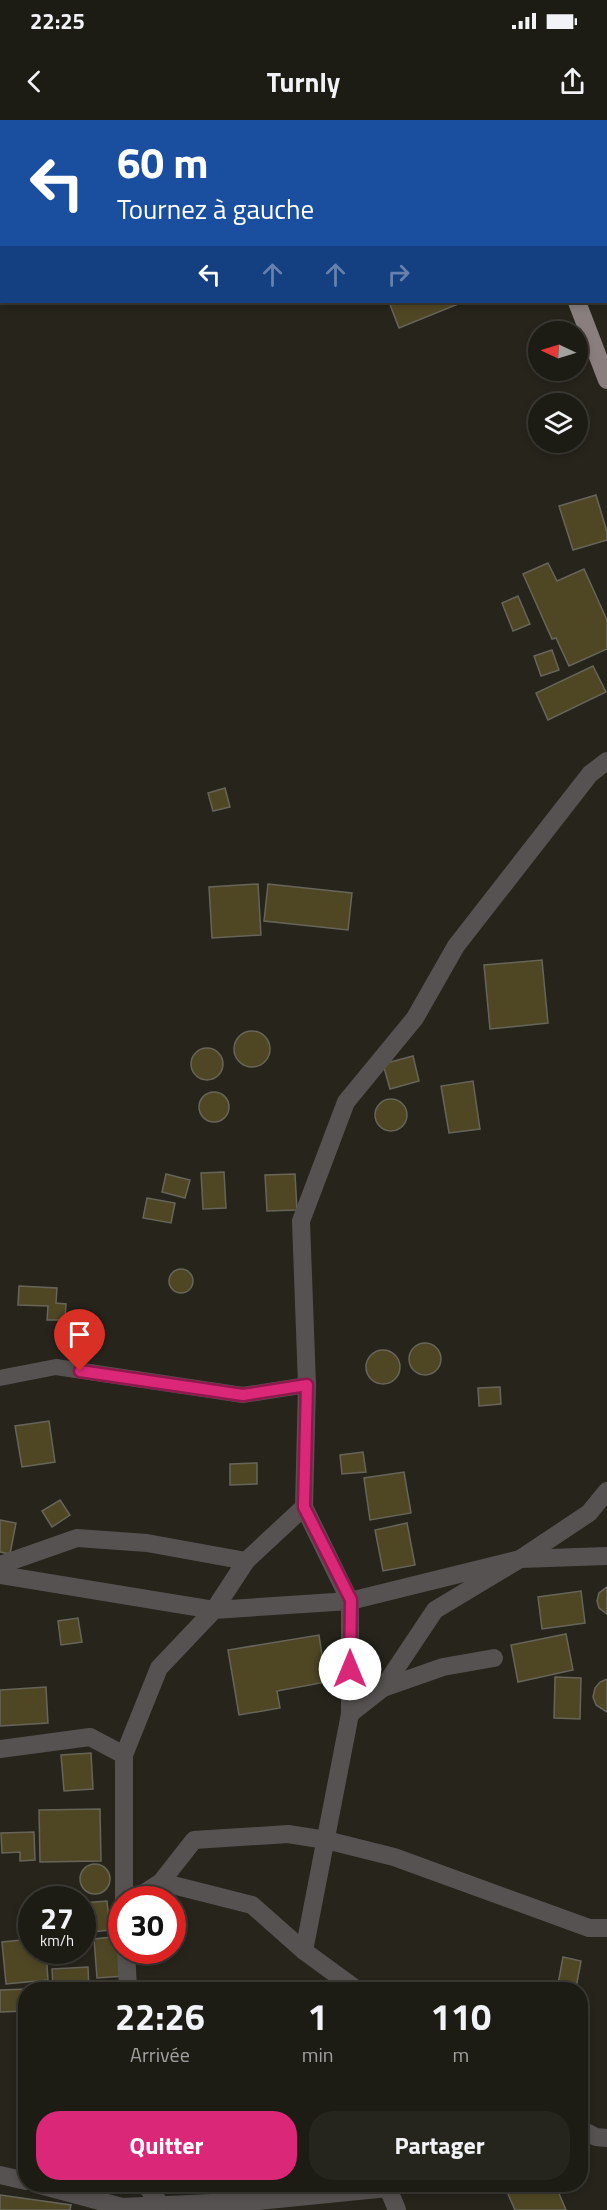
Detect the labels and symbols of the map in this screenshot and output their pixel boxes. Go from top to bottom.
north arrow [528,321,588,381]
pin [54,1309,105,1371]
position arrow [318,1637,382,1701]
speed limit sign: 30 [108,1886,186,1964]

